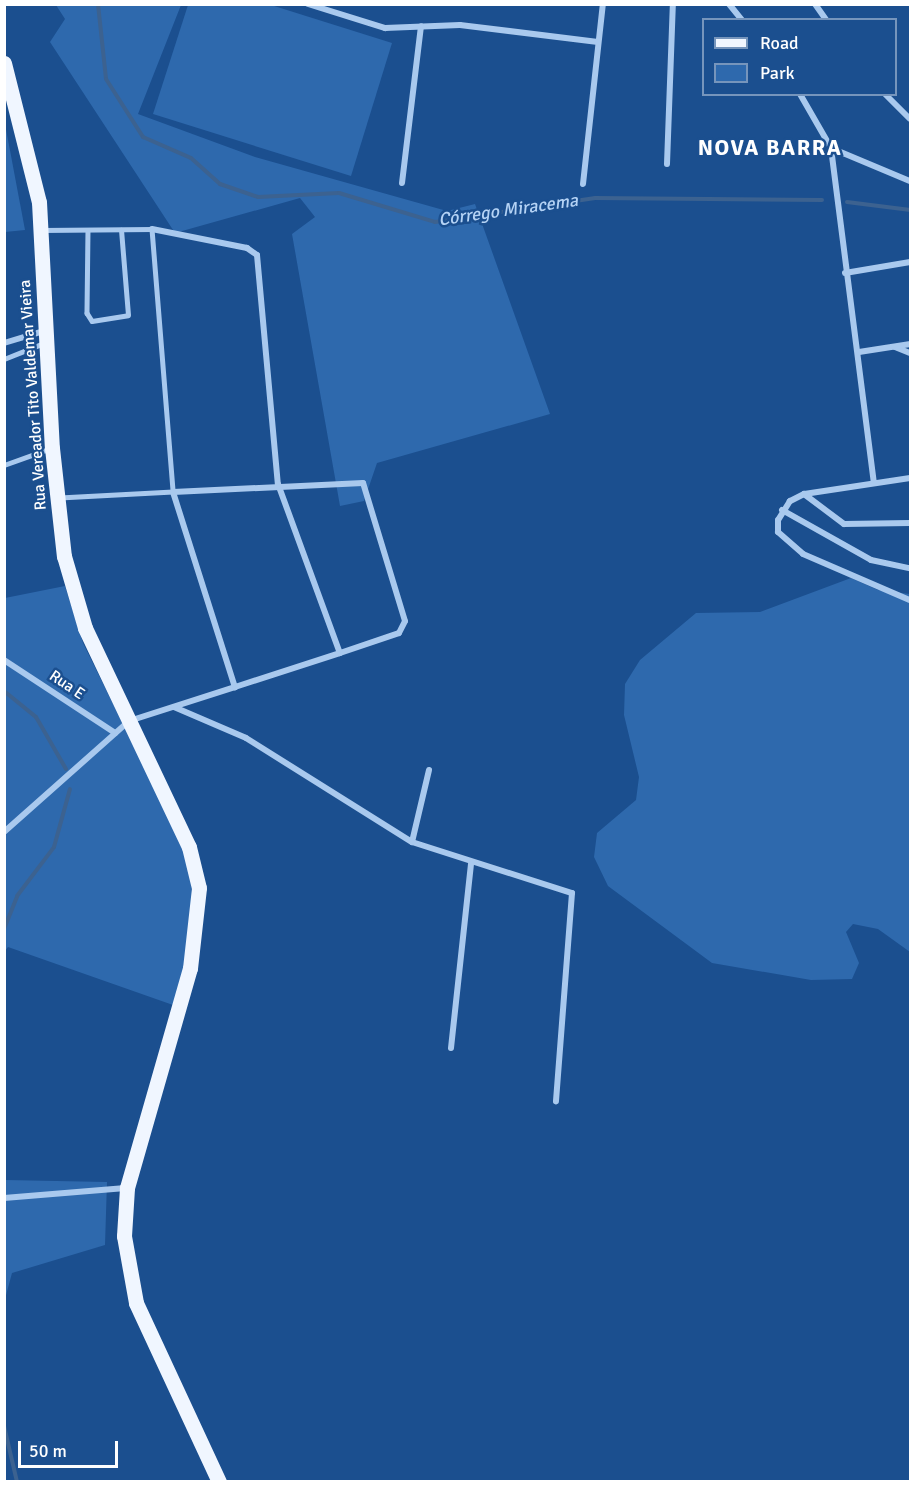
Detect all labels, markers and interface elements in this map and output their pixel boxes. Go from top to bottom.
legend [702,18,897,96]
text: Road [760,32,799,54]
text: Park [760,62,795,84]
district label: NOVA BARRA [698,135,842,161]
water label: Córrego Miracema [437,190,579,230]
street label: Rua Vereador Tito Valdemar Vieira [15,279,51,511]
street label: Rua E [46,666,88,704]
scale bar [21,1429,122,1467]
text: 50 m [29,1440,67,1462]

